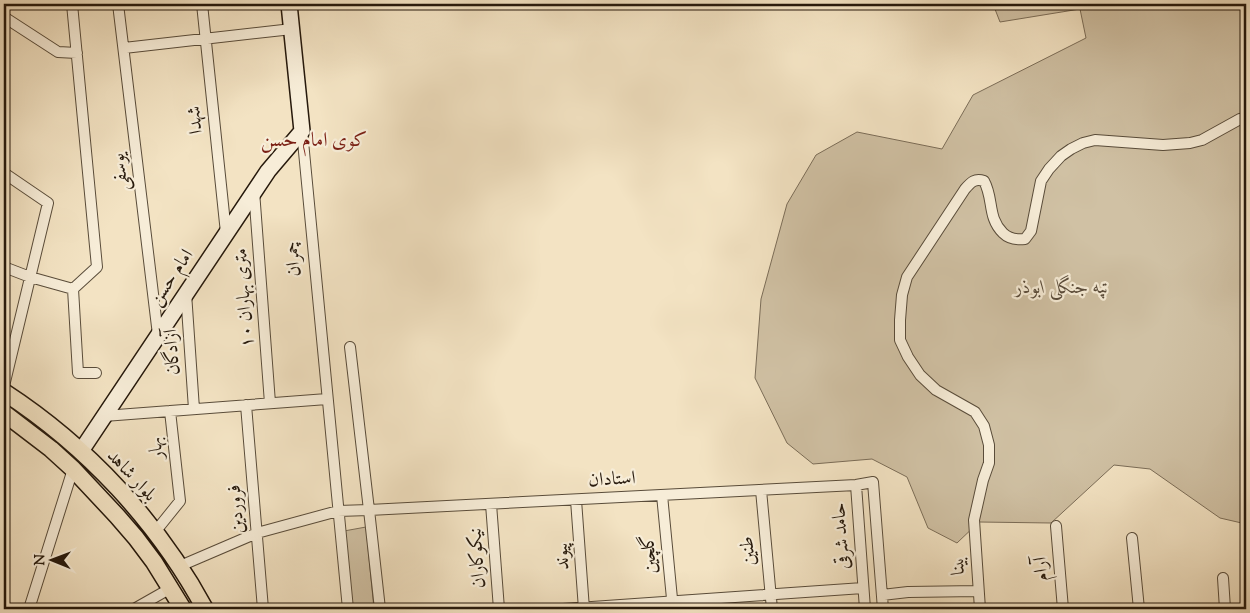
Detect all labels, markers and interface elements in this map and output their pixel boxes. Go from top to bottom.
street label: شهدا [181,104,211,136]
district label: کوی امام حسن [261,127,367,157]
street label: یوسفی [105,150,137,193]
street label: چمران [279,240,309,278]
street label: امام حسن [143,244,202,312]
street label: ۱۰ متری بهاران [228,247,262,349]
park label: تپه جنگلی ابوذر [1013,274,1109,302]
street label: آزادگان [158,326,188,376]
street label: بهار [142,436,172,462]
street label: بلوار شاهد [100,444,162,508]
street label: استادان [588,465,636,495]
street label: فروردین [221,483,253,535]
street label: حامد شرقی [826,502,858,570]
street label: نیکوکاران [462,527,494,589]
street label: گلچین [635,533,665,575]
street label: طنین [734,535,764,567]
north arrow [28,536,78,586]
street label: پیوند [549,541,577,571]
text: N [31,554,51,566]
street label: آرام [1027,554,1058,582]
street label: بینا [945,556,973,576]

